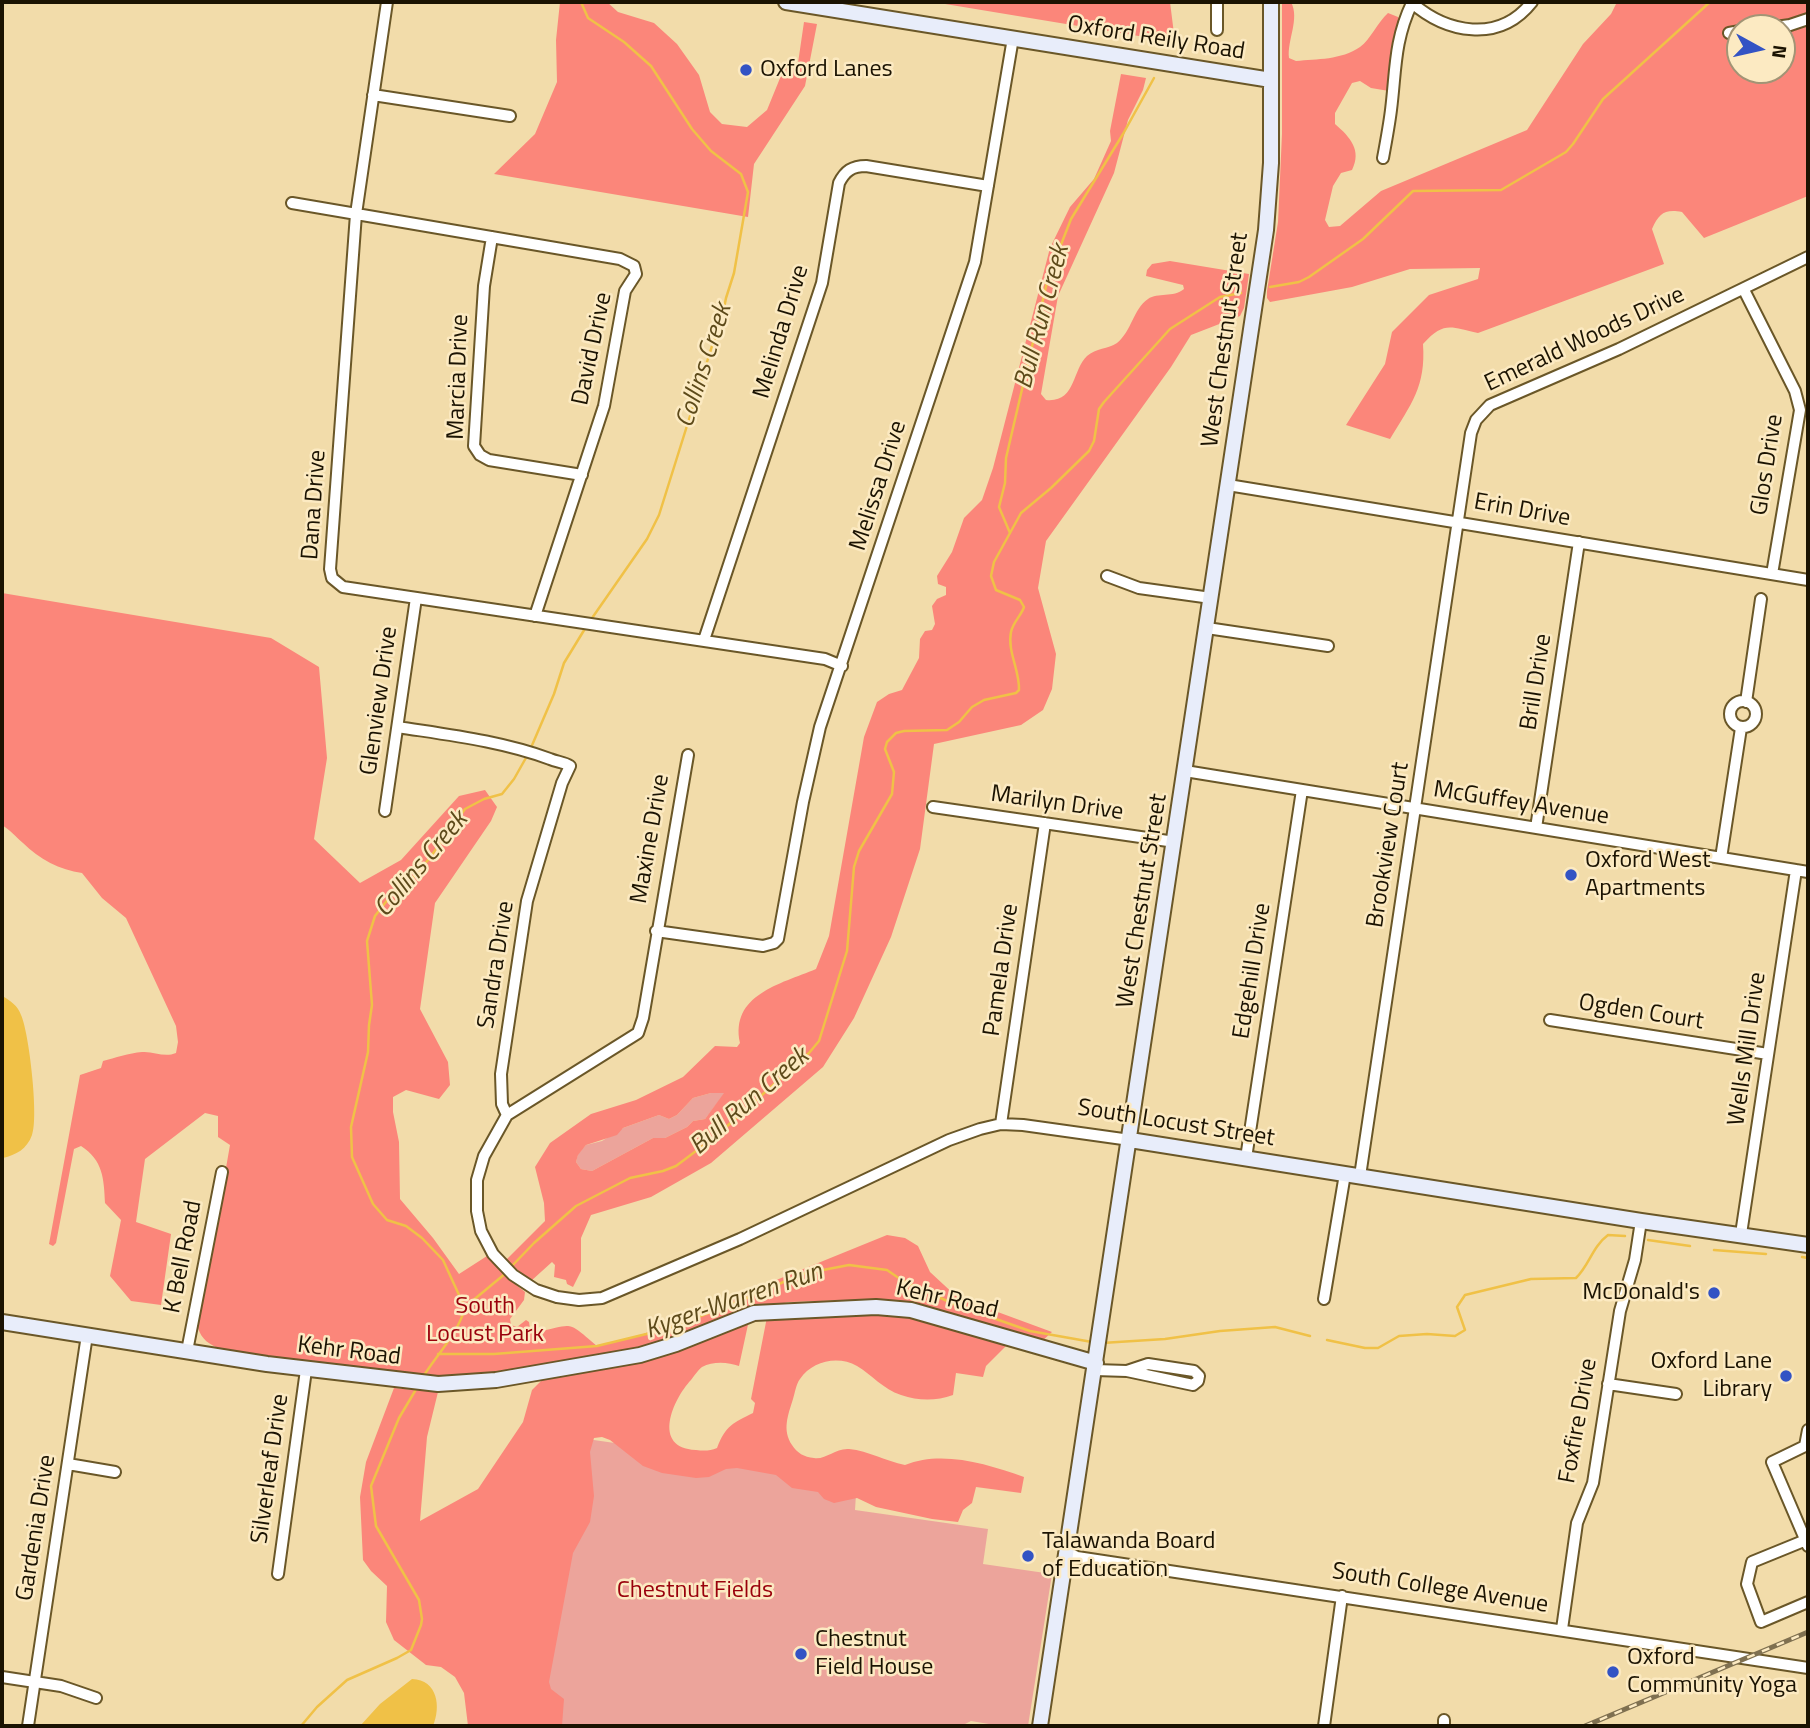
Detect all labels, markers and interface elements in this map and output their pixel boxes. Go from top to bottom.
street label: Oxford Reily Road [1065,11,1247,67]
north arrow [1726,14,1796,84]
text: N [1765,43,1796,60]
place label: Oxford Lanes [760,56,893,84]
marker: Oxford Lanes [738,62,754,78]
street label: West Chestnut Street [1197,231,1255,449]
water label: Bull Run Creek [1009,242,1077,392]
street label: Melinda Drive [748,262,816,402]
street label: Emerald Woods Drive [1481,281,1689,399]
street label: David Drive [567,290,619,408]
water label: Collins Creek [670,300,740,432]
street label: Marcia Drive [442,314,476,440]
street label: Glos Drive [1746,412,1790,518]
street label: Melissa Drive [844,417,914,555]
street label: Dana Drive [297,449,333,561]
street label: Erin Drive [1471,488,1573,534]
street label: Glenview Drive [355,625,405,777]
street label: Brill Drive [1515,632,1559,732]
street label: Brookview Court [1362,760,1416,930]
street label: Maxine Drive [625,772,677,906]
street label: McGuffey Avenue [1431,776,1611,832]
street label: Marilyn Drive [989,780,1125,828]
street label: West Chestnut Street [1112,792,1174,1010]
water label: Collins Creek [369,806,475,924]
place label: Oxford West Apartments [1585,847,1711,903]
marker: Oxford West Apartments [1563,867,1579,883]
street label: Sandra Drive [473,899,521,1031]
street label: Edgehill Drive [1228,901,1278,1041]
street label: Pamela Drive [978,902,1026,1038]
street label: Wells Mill Drive [1723,970,1773,1128]
street label: Ogden Court [1576,989,1706,1037]
water label: Bull Run Creek [684,1042,816,1162]
street label: South Locust Street [1075,1094,1277,1154]
street label: K Bell Road [159,1198,209,1316]
water label: Kyger-Warren Run [641,1257,827,1347]
street label: Kehr Road [893,1274,1001,1326]
place label: McDonald's [1582,1279,1700,1307]
marker: McDonald's [1706,1285,1722,1301]
park label: South Locust Park [426,1293,544,1349]
street label: Kehr Road [296,1331,402,1373]
place label: Oxford Lane Library [1650,1348,1772,1404]
street label: Foxfire Drive [1554,1356,1604,1486]
marker: Oxford Lane Library [1778,1368,1794,1384]
street label: Silverleaf Drive [246,1392,296,1546]
street label: Gardenia Drive [11,1453,63,1603]
place label: Talawanda Board of Education [1042,1528,1215,1584]
marker: Talawanda Board of Education [1020,1548,1036,1564]
street label: South College Avenue [1330,1558,1550,1620]
park label: Chestnut Fields [617,1577,773,1605]
place label: Chestnut Field House [815,1626,933,1682]
place label: Oxford Community Yoga [1627,1644,1797,1700]
marker: Chestnut Field House [793,1646,809,1662]
marker: Oxford Community Yoga [1605,1664,1621,1680]

